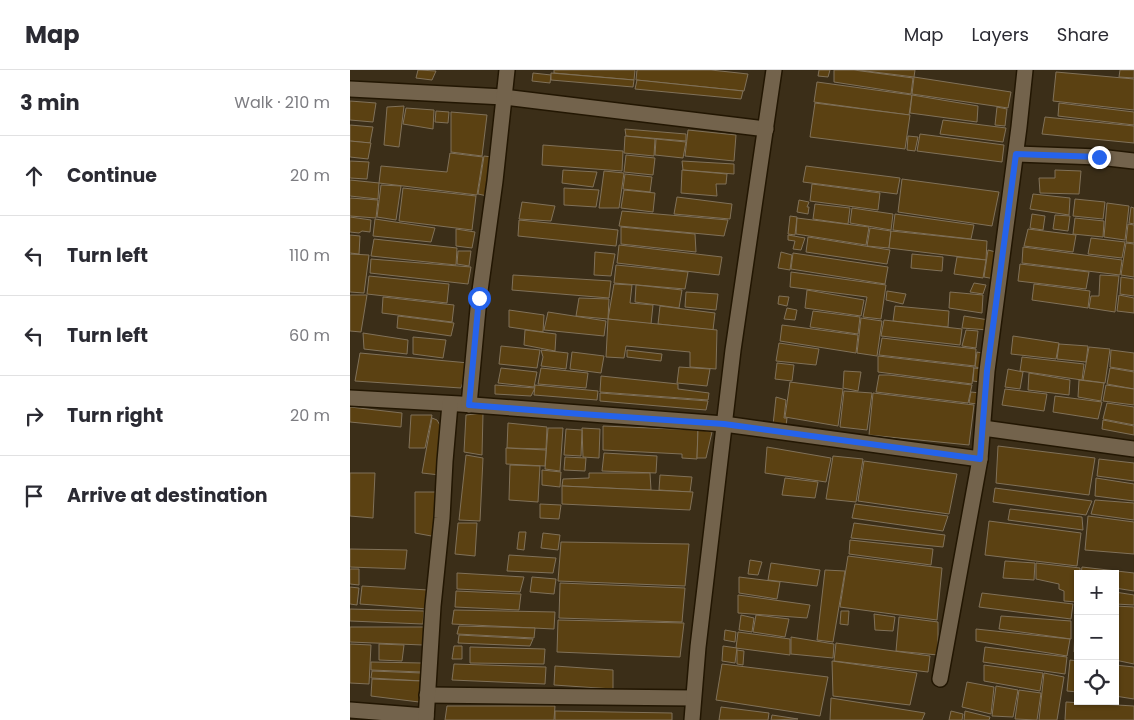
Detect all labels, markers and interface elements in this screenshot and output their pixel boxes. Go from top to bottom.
text: Map [25,18,80,51]
text: Map [904,22,944,47]
text: Layers [972,22,1029,47]
text: Share [1057,22,1109,47]
text: 3 min [20,88,80,117]
text: Walk · 210 m [234,91,330,114]
route end [1088,146,1111,169]
icon: ahead [20,162,48,190]
text: Continue [67,162,157,189]
text: 20 m [290,164,330,187]
icon: left [20,242,48,270]
text: Turn left [67,242,148,269]
text: 110 m [289,244,330,267]
route start [468,287,491,310]
icon: left [20,322,48,350]
text: Turn left [67,322,148,349]
text: 60 m [289,324,330,347]
icon: right [20,402,48,430]
text: Turn right [67,402,163,429]
text: 20 m [290,404,330,427]
icon: arrive [20,482,48,510]
text: Arrive at destination [67,482,268,509]
map controls [1074,570,1119,705]
button: + [1074,570,1119,615]
button: − [1074,615,1119,660]
button: locate [1074,660,1119,705]

